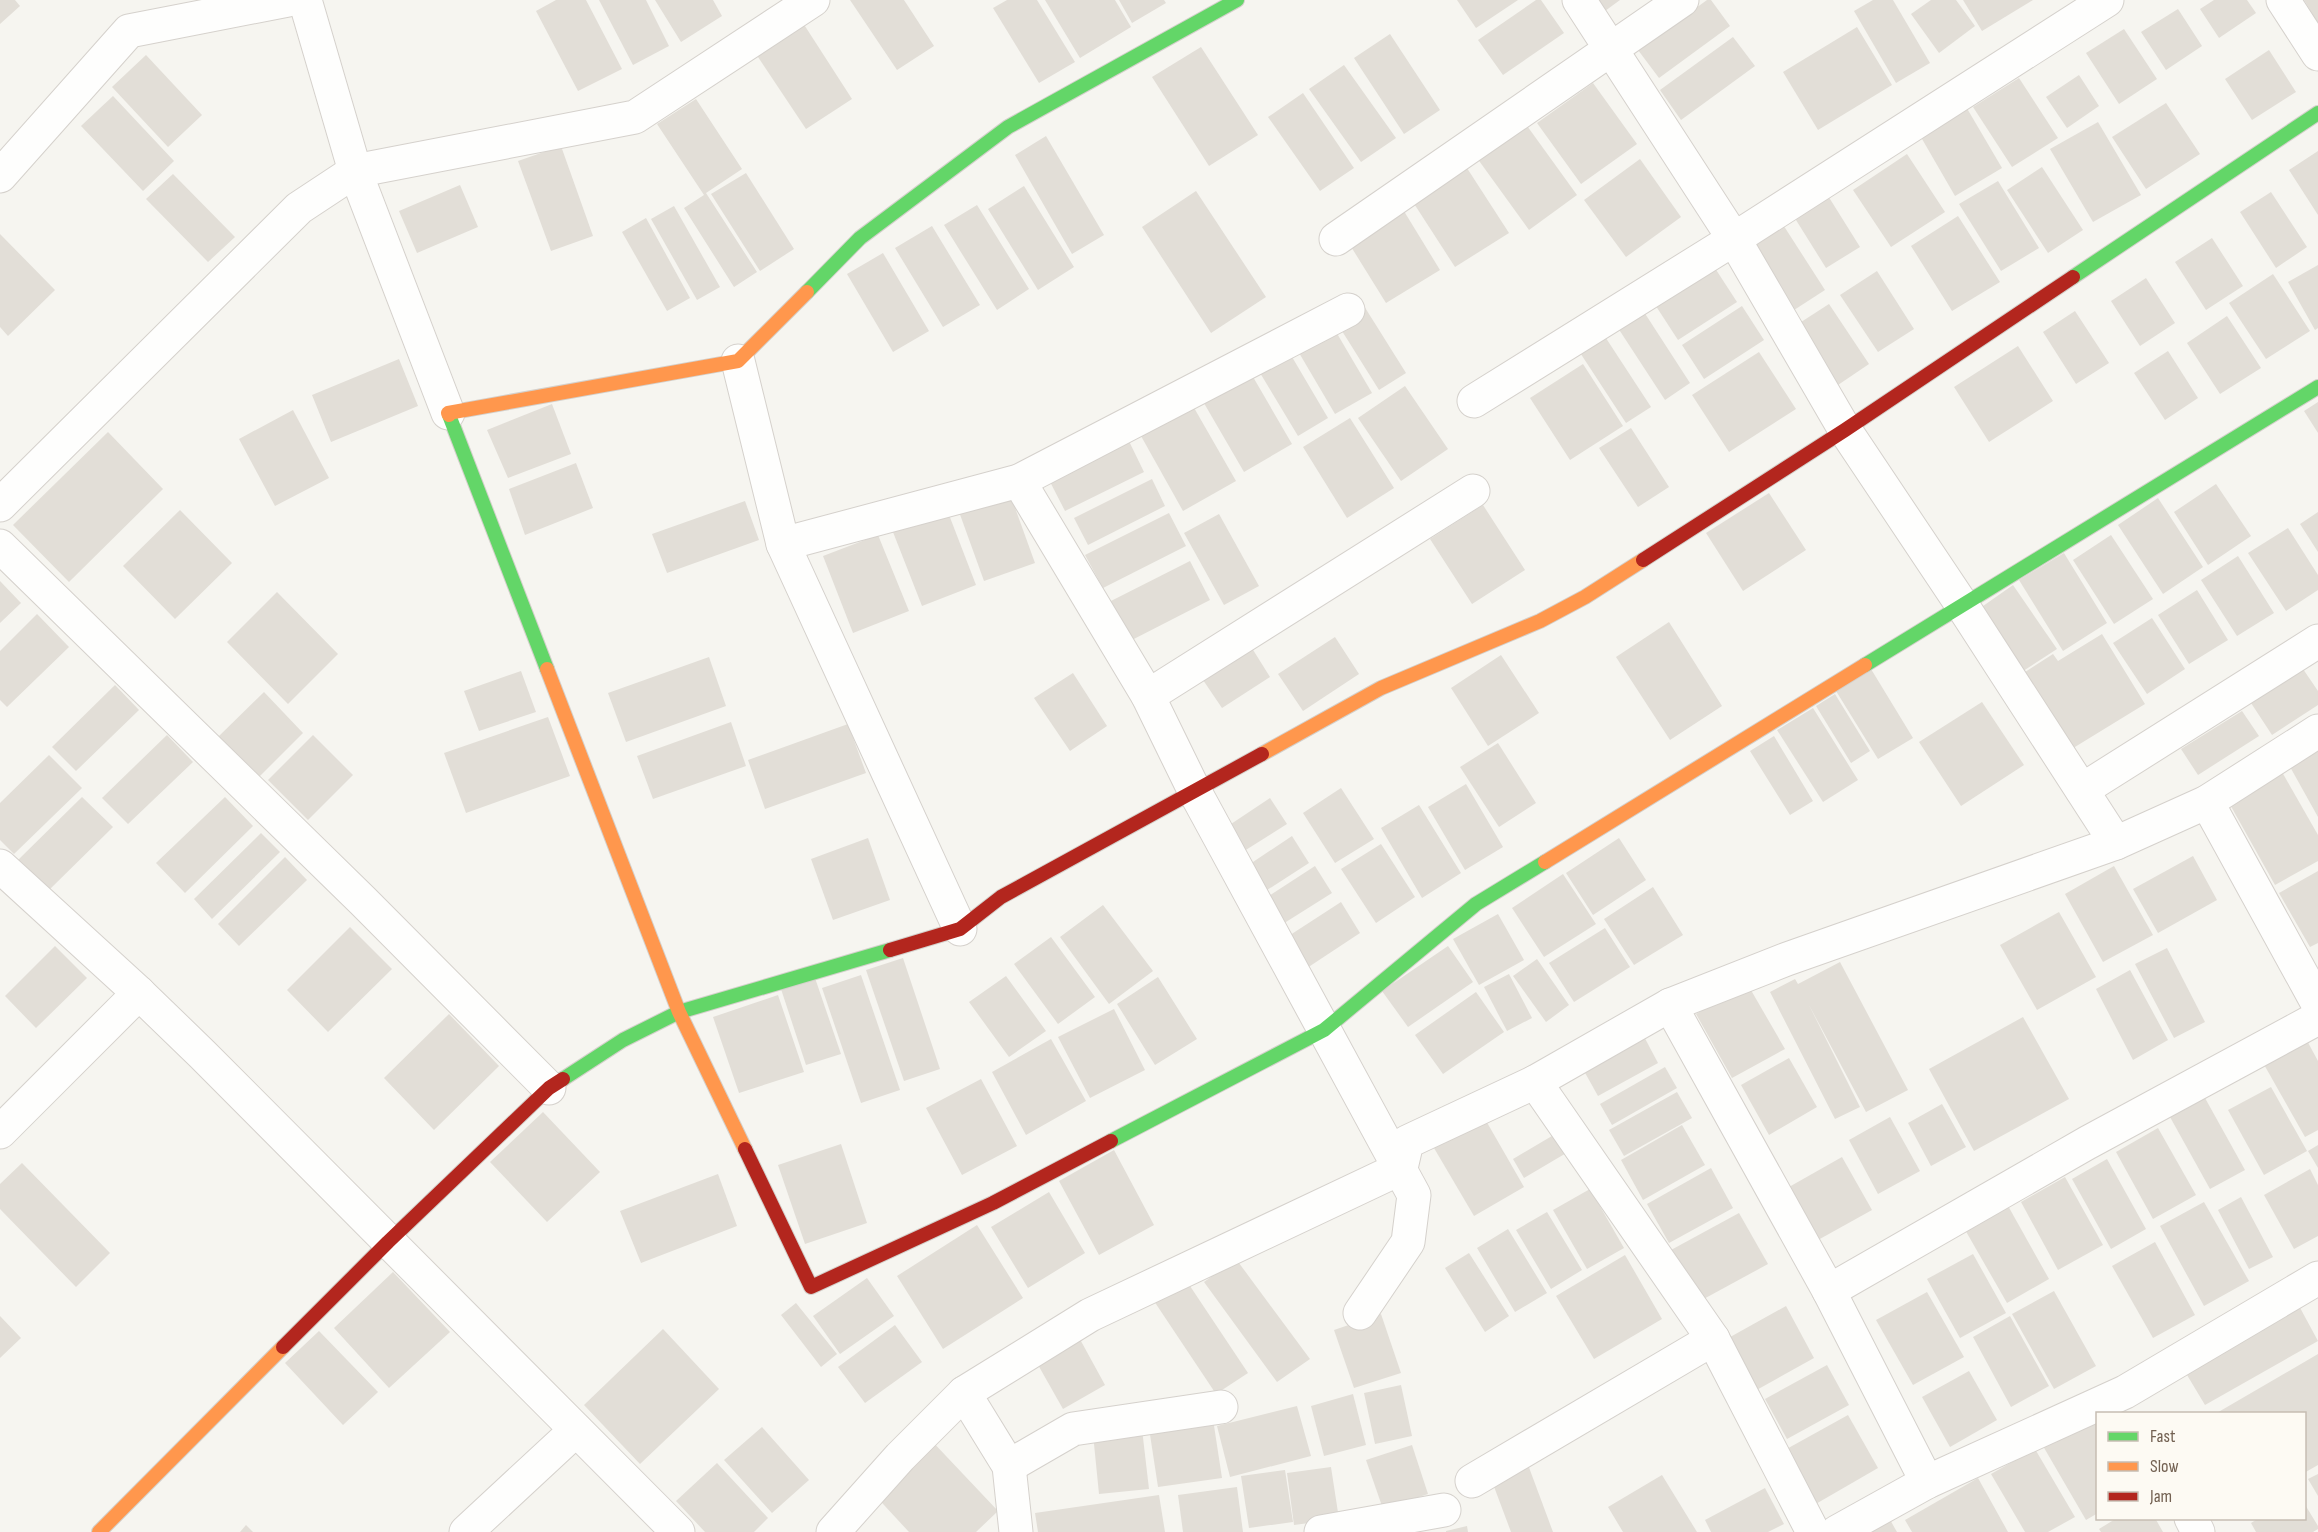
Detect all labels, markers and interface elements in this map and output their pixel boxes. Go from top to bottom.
legend [2096,1412,2306,1520]
text: Fast [2150,1426,2176,1447]
text: Slow [2150,1456,2179,1477]
text: Jam [2149,1486,2172,1507]

